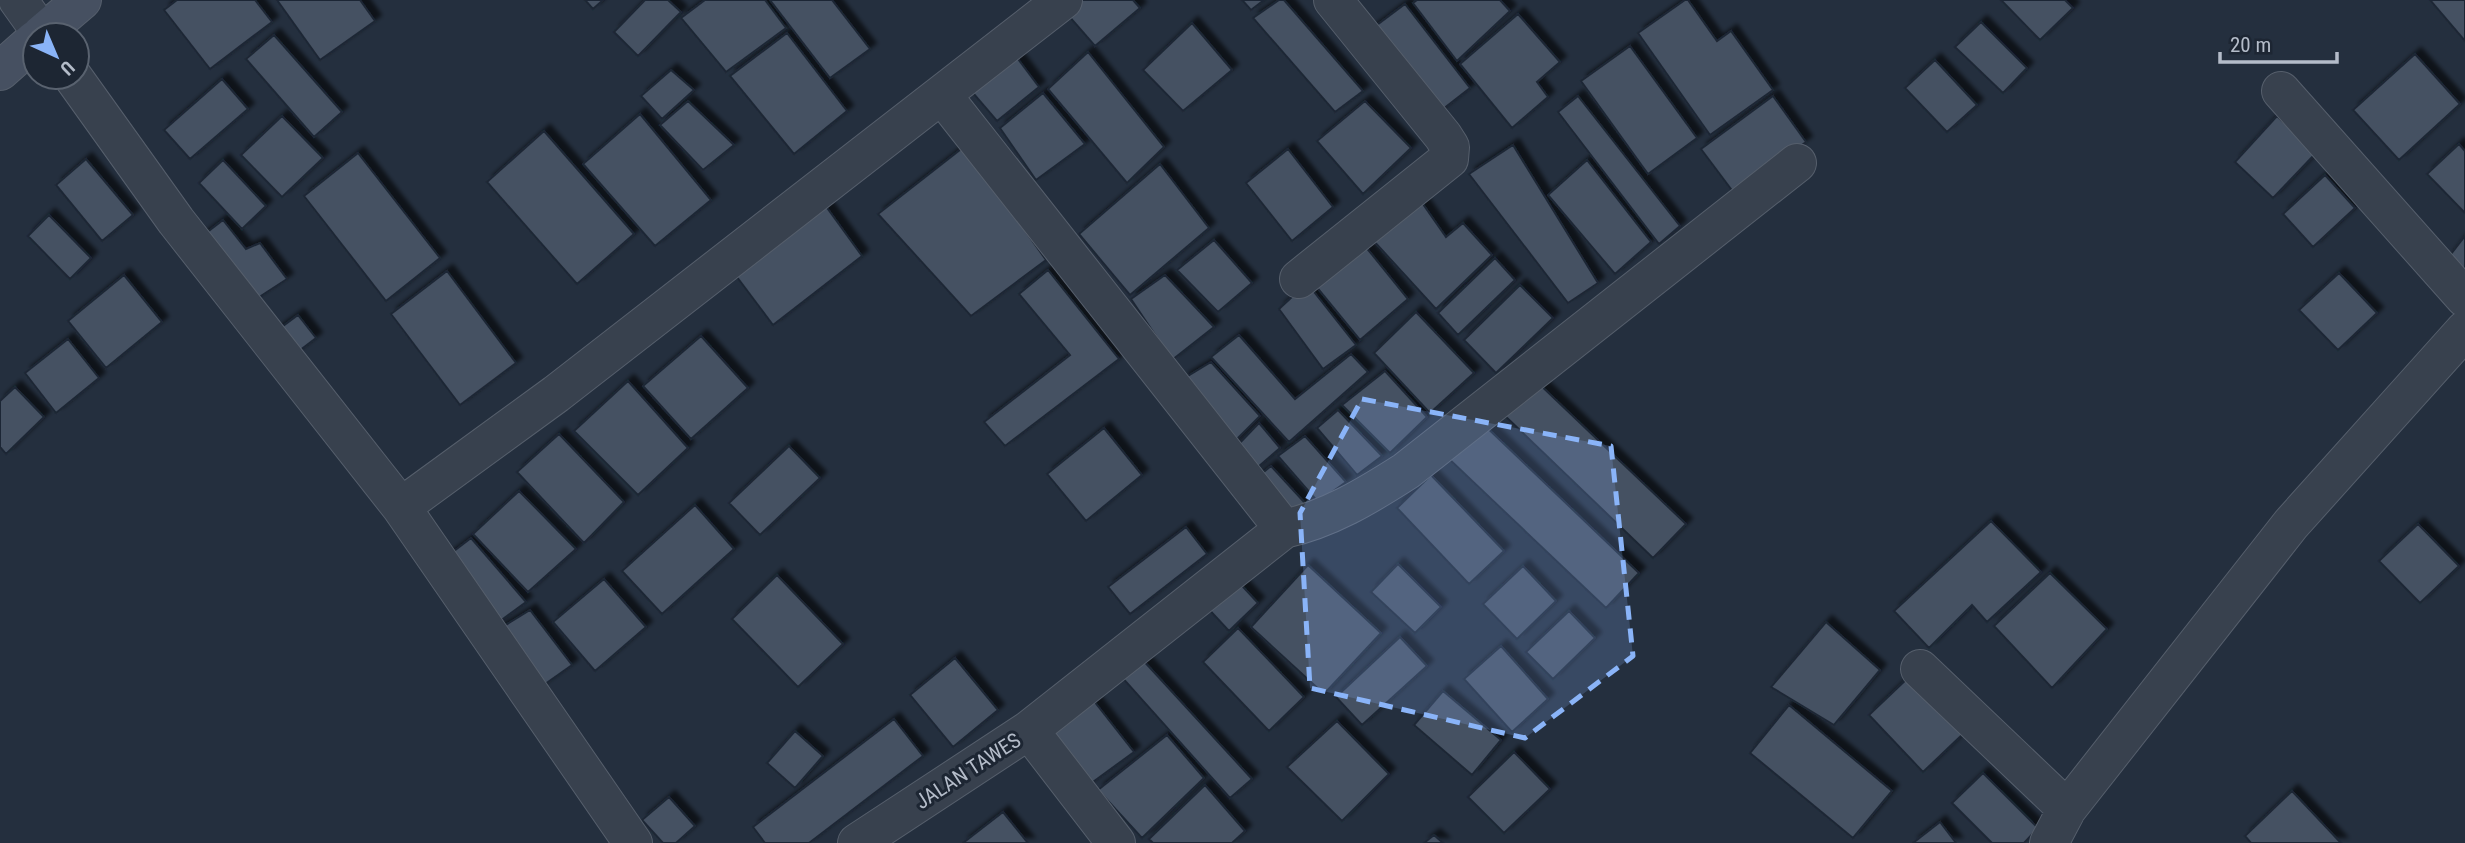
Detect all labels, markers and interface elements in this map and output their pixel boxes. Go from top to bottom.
north arrow [21,21,91,91]
scale bar [2220,21,2337,65]
text: 20 m [2230,33,2271,57]
text: U [56,56,79,80]
street label: JALAN TAWES [911,728,1025,814]

